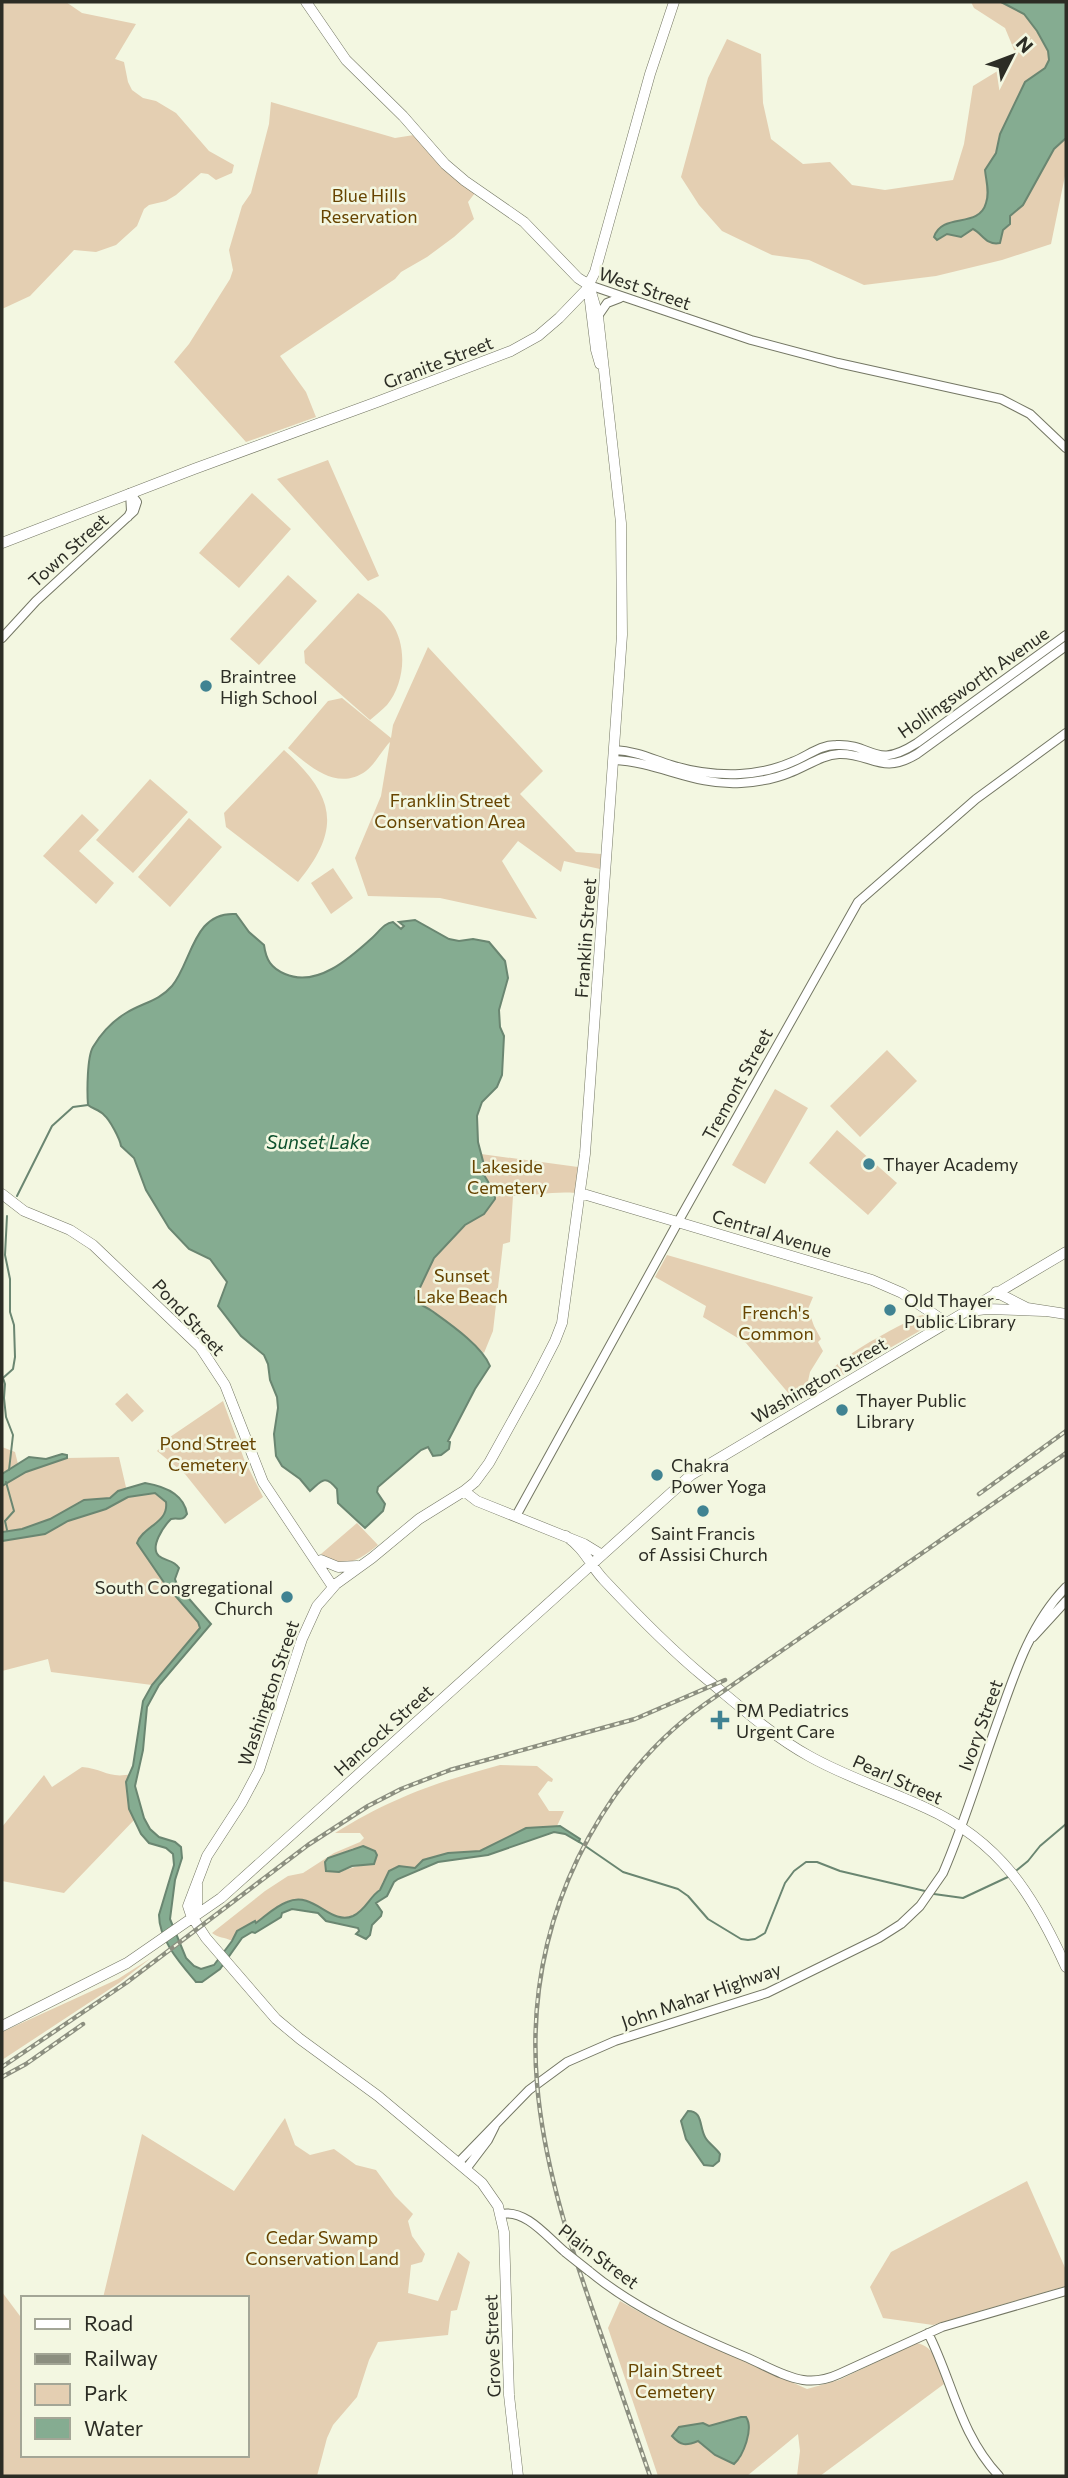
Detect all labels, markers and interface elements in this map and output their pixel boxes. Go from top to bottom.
north arrow [977,21,1047,91]
text: N [1012,31,1038,57]
park label: Blue Hills Reservation [320,184,418,227]
street label: West Street [596,262,694,314]
street label: Granite Street [380,331,496,393]
street label: Town Street [24,508,112,592]
street label: Hollingsworth Avenue [893,622,1053,742]
place label: Braintree High School [220,665,318,708]
marker: Braintree High School [198,678,214,694]
park label: Franklin Street Conservation Area [374,789,526,832]
street label: Franklin Street [570,877,600,999]
street label: Tremont Street [697,1024,777,1144]
water label: Sunset Lake [266,1130,370,1153]
place label: Thayer Academy [883,1153,1018,1175]
park label: Lakeside Cemetery [467,1155,547,1198]
marker: Thayer Academy [861,1156,877,1172]
street label: Central Avenue [710,1204,834,1262]
park label: Sunset Lake Beach [416,1264,508,1307]
street label: Pond Street [148,1274,230,1360]
place label: Old Thayer Public Library [904,1289,1016,1332]
park label: French's Common [738,1301,814,1344]
marker: Old Thayer Public Library [882,1302,898,1318]
street label: Washington Street [747,1332,891,1428]
place label: Thayer Public Library [856,1389,966,1432]
marker: Thayer Public Library [834,1402,850,1418]
park label: Pond Street Cemetery [160,1432,256,1475]
place label: Chakra Power Yoga [671,1454,767,1497]
marker: Chakra Power Yoga [649,1467,665,1483]
marker: Saint Francis of Assisi Church [695,1503,711,1519]
place label: Saint Francis of Assisi Church [638,1522,768,1565]
place label: South Congregational Church [95,1576,273,1619]
marker: South Congregational Church [279,1589,295,1605]
street label: Washington Street [233,1617,303,1769]
street label: Ivory Street [953,1676,1007,1774]
street label: Hancock Street [329,1680,437,1780]
place label: PM Pediatrics Urgent Care [736,1699,849,1742]
marker: PM Pediatrics Urgent Care [710,1710,730,1730]
street label: Pearl Street [850,1749,946,1809]
street label: John Mahar Highway [618,1957,784,2033]
street label: Plain Street [555,2219,643,2293]
park label: Cedar Swamp Conservation Land [245,2226,399,2269]
street label: Grove Street [479,2294,505,2398]
legend [21,2296,248,2457]
text: Road [84,2310,133,2335]
text: Railway [84,2345,158,2370]
park label: Plain Street Cemetery [628,2359,722,2402]
text: Park [84,2380,128,2405]
text: Water [84,2415,143,2440]

